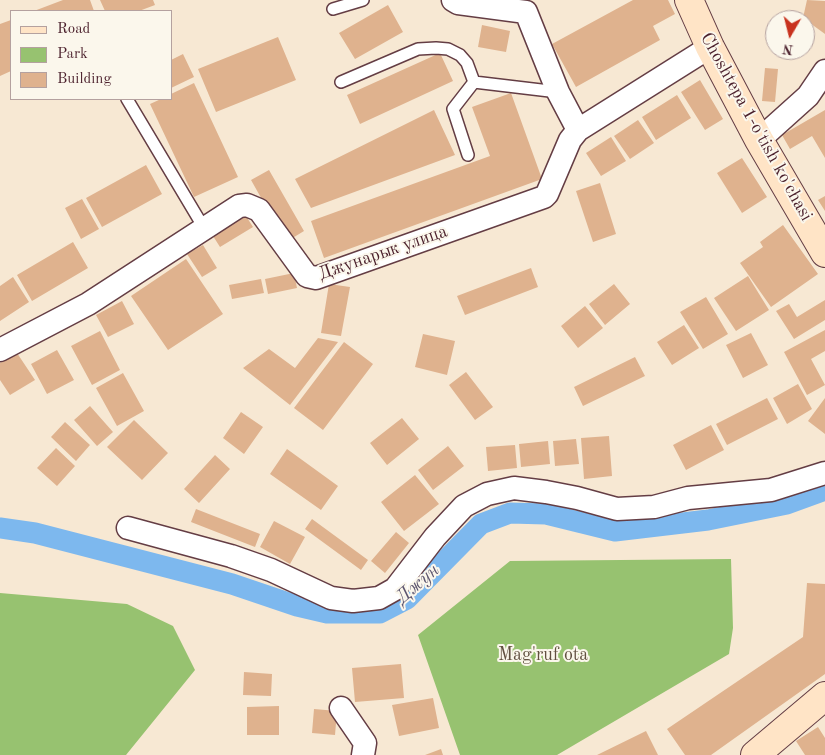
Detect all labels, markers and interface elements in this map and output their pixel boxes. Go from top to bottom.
legend [10,10,172,100]
north arrow [765,10,815,60]
text: Road [57,22,90,37]
street label: Choshtepa 1-o'tish ko'chasi [695,29,817,225]
text: N [782,41,794,57]
text: Park [57,47,88,62]
text: Building [57,72,112,87]
street label: Джунарык улица [316,221,450,285]
water label: Джун [392,559,444,609]
park label: Mag'ruf ota [498,644,588,666]

